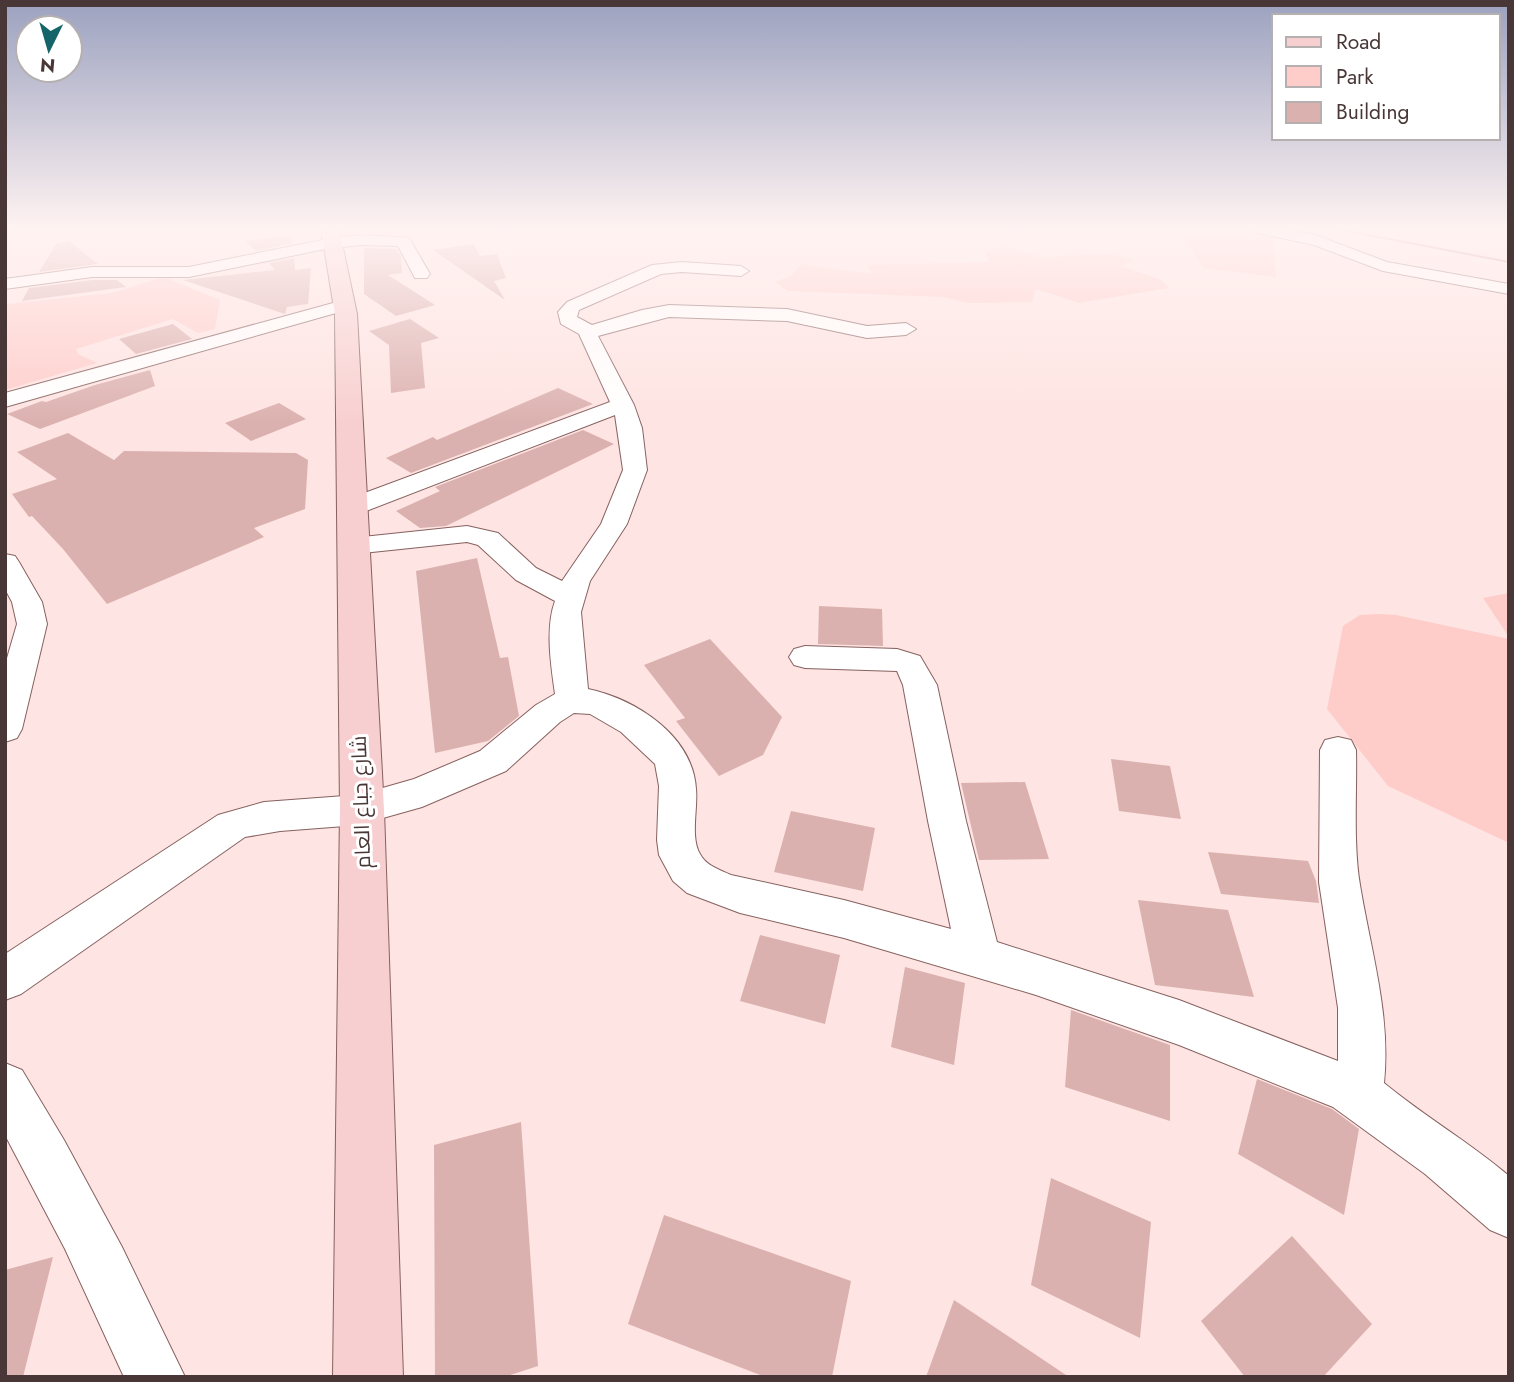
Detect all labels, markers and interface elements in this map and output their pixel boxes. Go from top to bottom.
north arrow [14,14,84,84]
legend [1272,14,1500,140]
text: Road [1336,27,1381,57]
text: N [39,51,56,80]
text: Park [1336,62,1374,92]
text: Building [1336,97,1409,127]
street label: شارع جباع العام [344,735,378,869]

